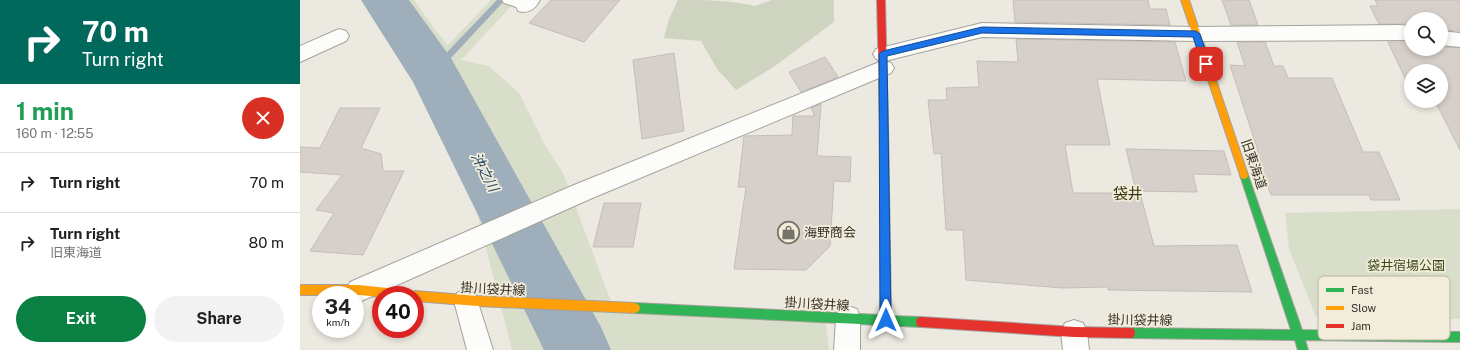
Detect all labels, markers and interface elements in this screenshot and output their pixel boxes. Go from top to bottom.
map controls [1404,12,1448,108]
button: search [1404,12,1448,56]
text: 70 m [82,15,149,48]
icon: right [16,16,68,68]
pin [1189,47,1223,81]
text: Turn right [82,49,164,70]
icon: arrive [1195,53,1217,75]
button: layers [1404,64,1448,108]
text: 1 min [16,97,74,125]
button: close [242,97,284,139]
text: 160 m · 12:55 [16,126,94,141]
street label: 旧東海道 [1238,137,1270,191]
water label: 沖之川 [468,150,503,196]
icon: right [16,172,38,194]
text: Turn right [50,174,120,191]
text: 70 m [249,174,284,191]
district label: 袋井 [1113,185,1143,202]
shop icon: 海野商会 [775,219,801,245]
text: Turn right [50,225,120,242]
place label: 海野商会 [804,225,856,240]
icon: right [16,232,38,254]
text: 80 m [249,234,284,251]
text: 旧東海道 [50,245,102,260]
park label: 袋井宿場公園 [1367,258,1445,273]
legend [1318,276,1450,340]
street label: 掛川袋井線 [460,280,526,298]
text: Fast [1351,284,1373,296]
speed limit sign: 40 [372,286,424,338]
text: 34 [325,295,351,319]
street label: 掛川袋井線 [784,295,850,313]
button: Exit [16,296,146,342]
button: Share [154,296,284,342]
position arrow [865,299,907,341]
text: Slow [1351,302,1377,314]
street label: 掛川袋井線 [1107,312,1173,328]
text: km/h [326,316,350,328]
text: Jam [1351,320,1371,332]

